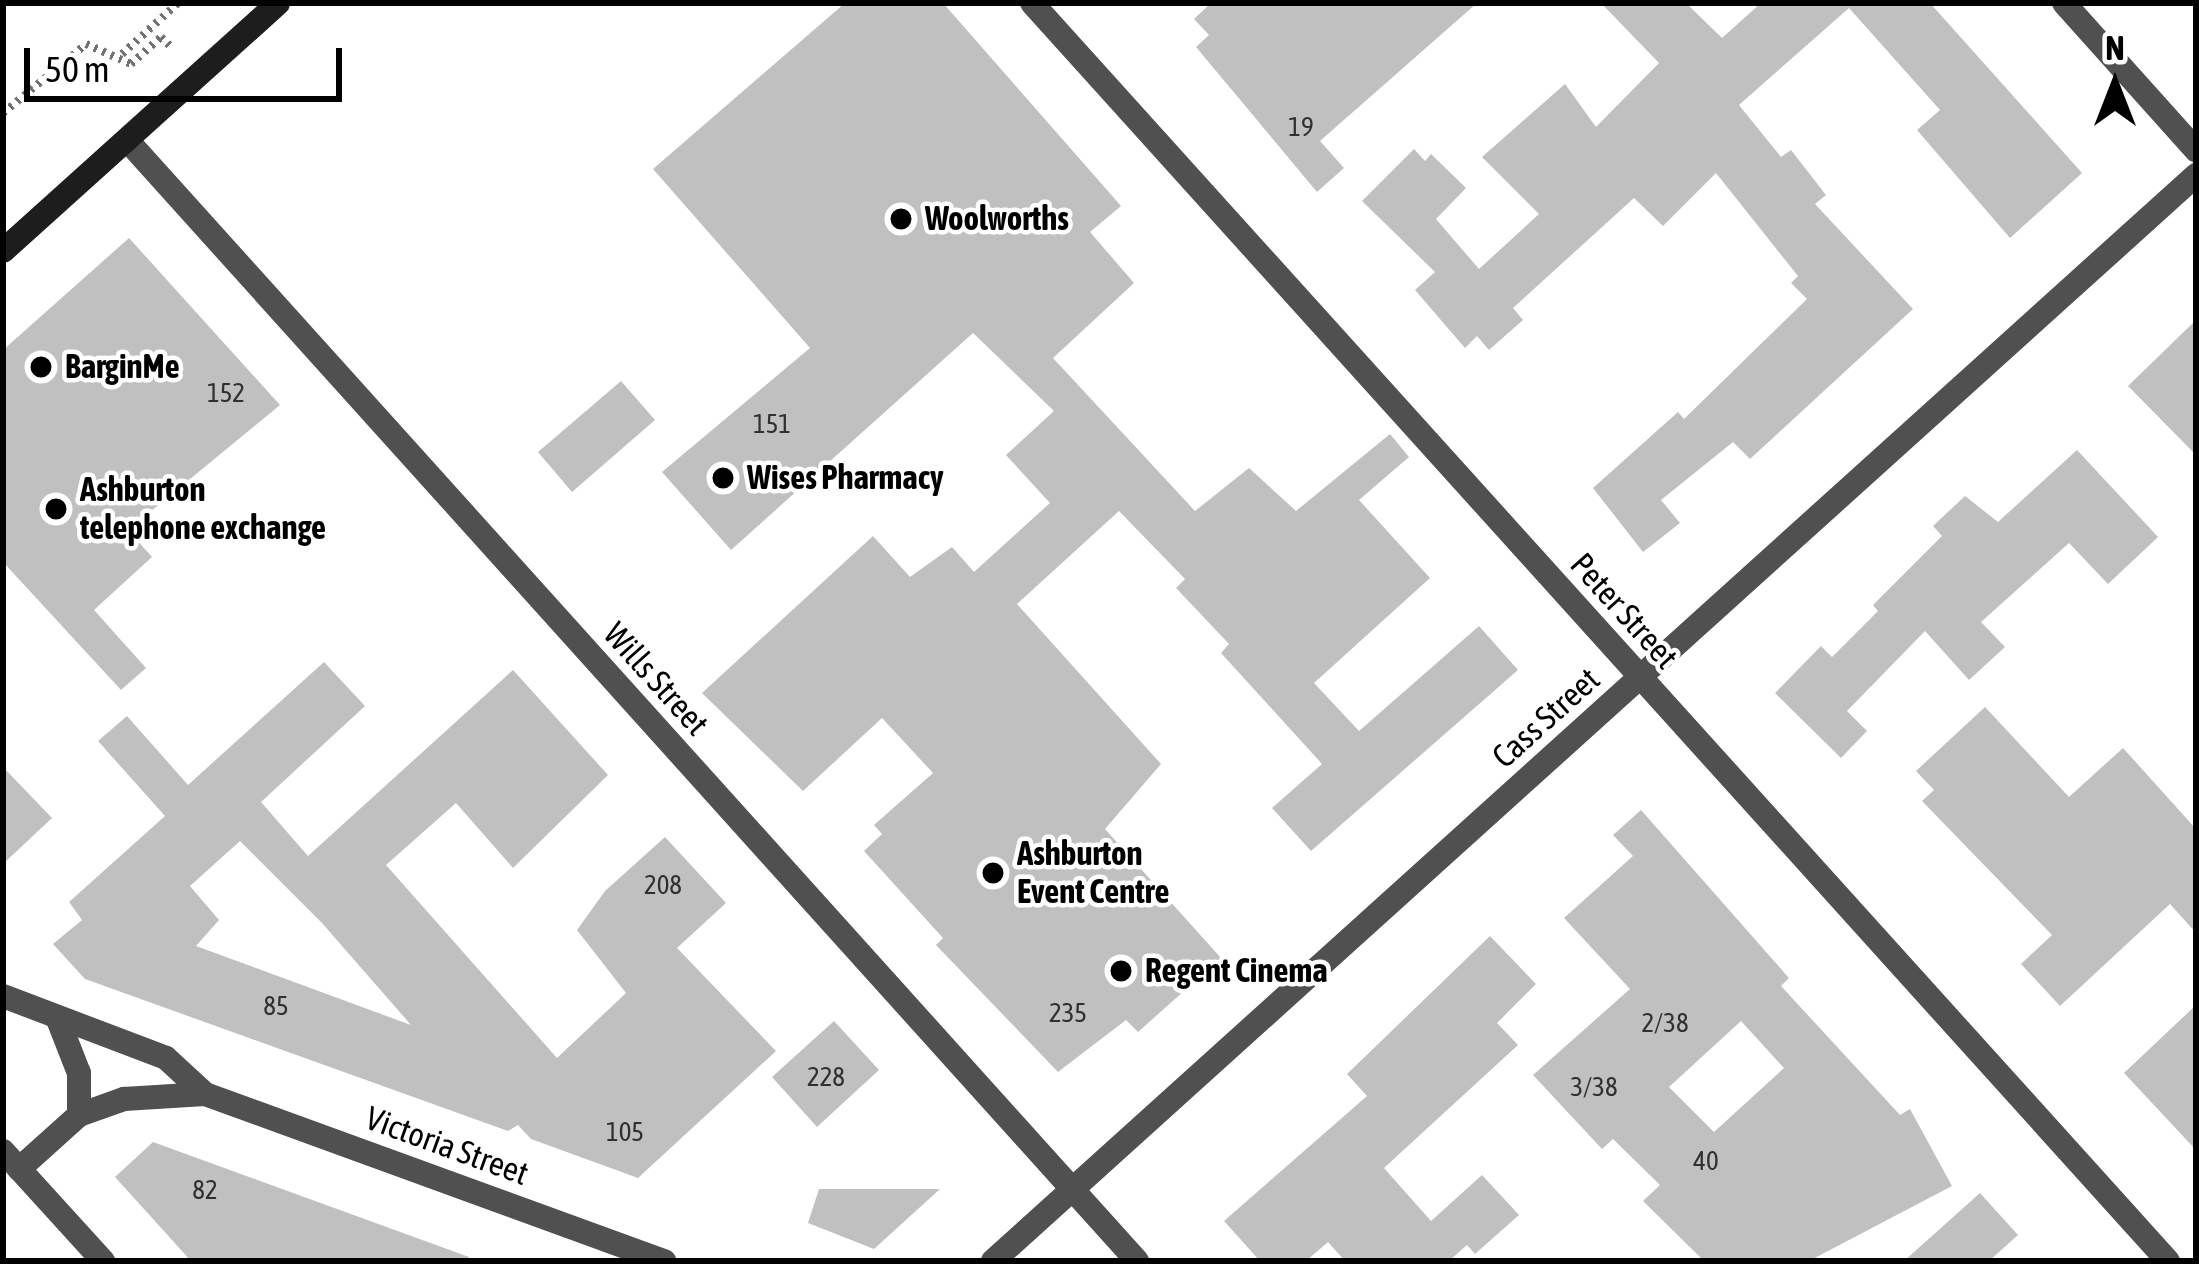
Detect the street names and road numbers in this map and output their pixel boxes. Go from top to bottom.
street label: Peter Street [1562,545,1686,677]
street label: Wills Street [595,615,717,743]
street label: Cass Street [1484,660,1608,776]
street label: Victoria Street [360,1098,534,1194]

